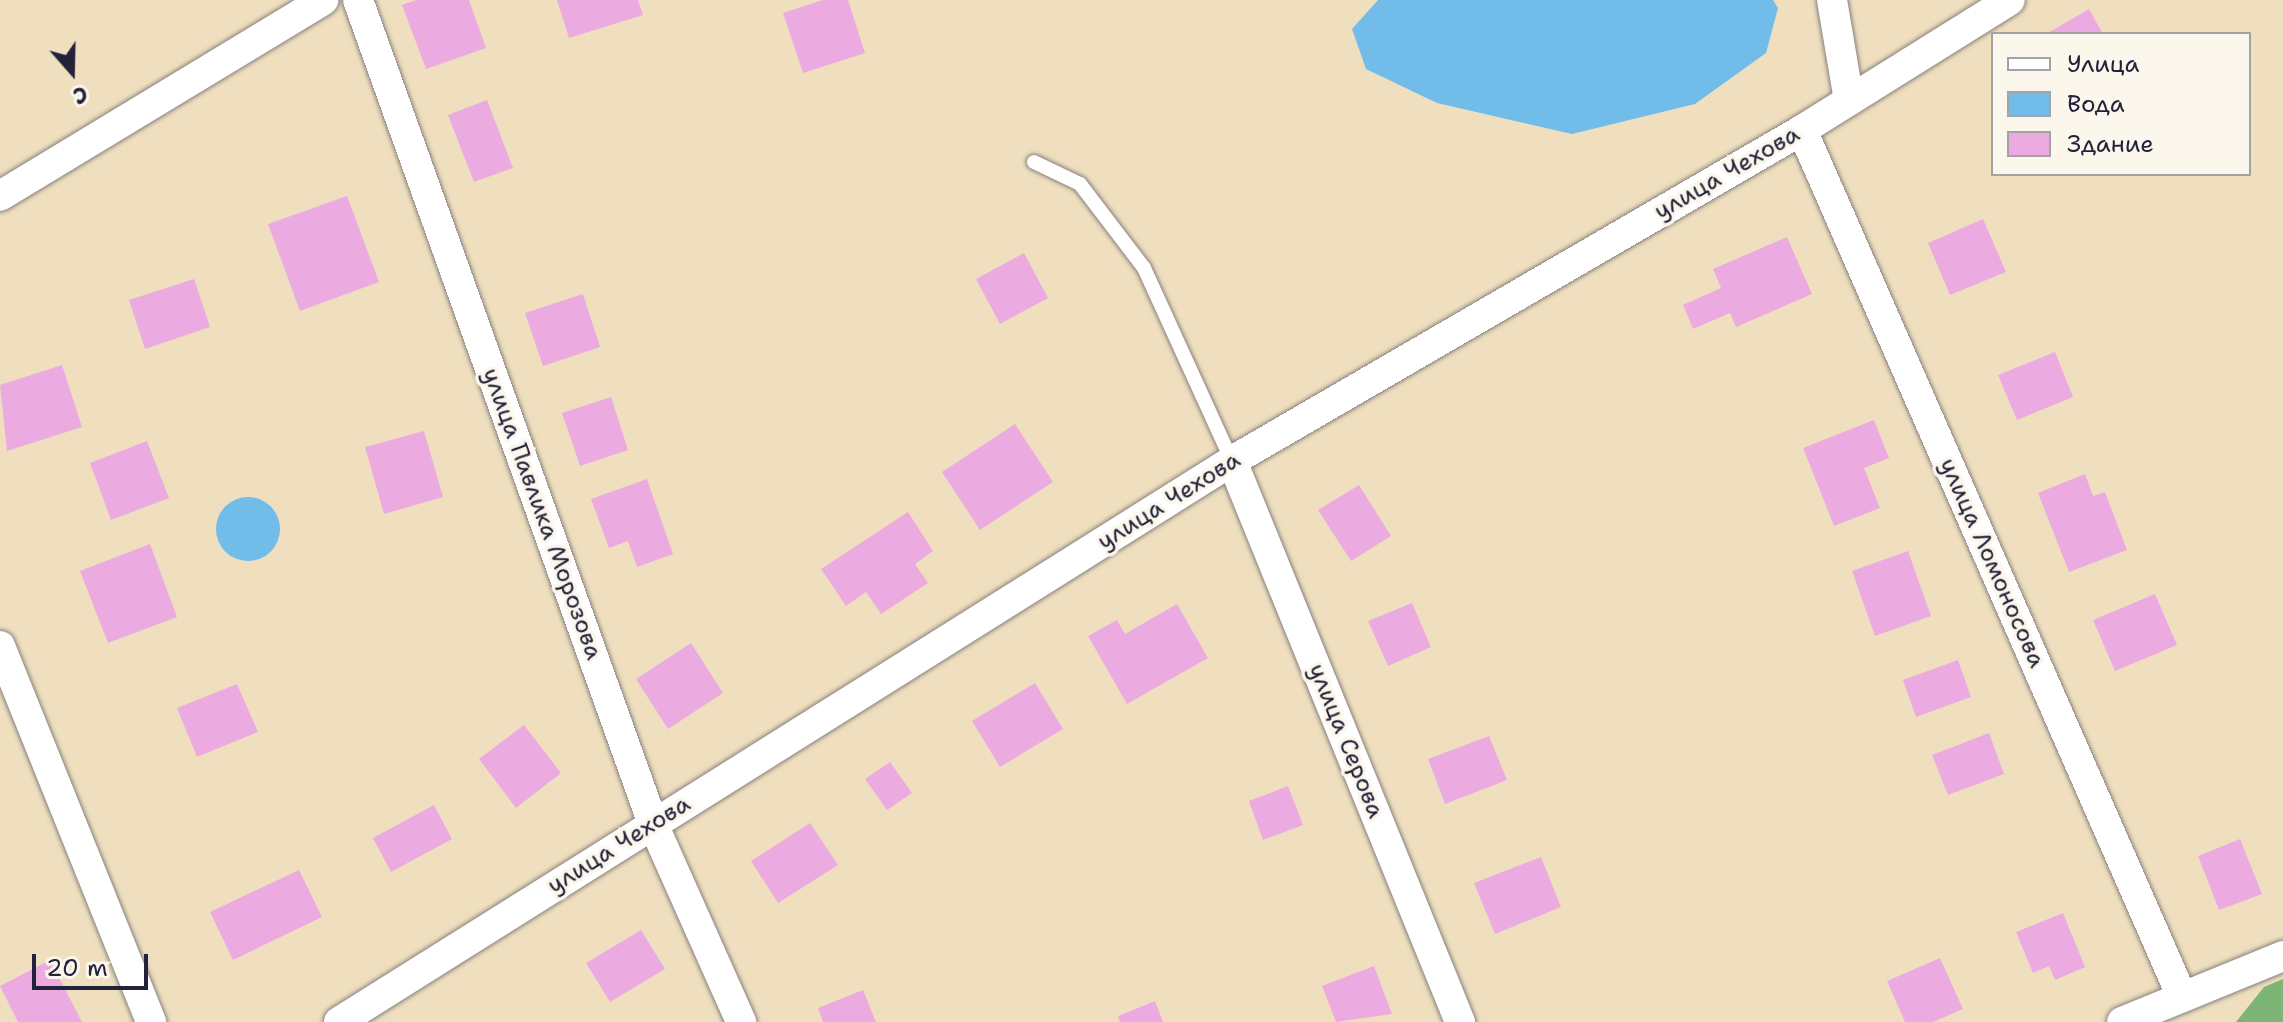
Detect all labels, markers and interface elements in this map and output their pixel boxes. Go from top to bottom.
north arrow [32,32,112,112]
legend [1991,32,2251,176]
text: Улица [2067,48,2140,80]
text: С [69,79,92,111]
text: Вода [2067,88,2125,120]
street label: улица Чехова [1649,120,1805,226]
text: Здание [2067,128,2154,160]
street label: улица Павлика Морозова [476,364,608,664]
street label: улица Чехова [1092,446,1246,556]
street label: улица Ломоносова [1933,454,2051,672]
street label: улица Серова [1302,660,1390,822]
street label: улица Чехова [542,790,696,900]
scale bar [36,938,152,988]
text: 20 m [46,952,108,984]

